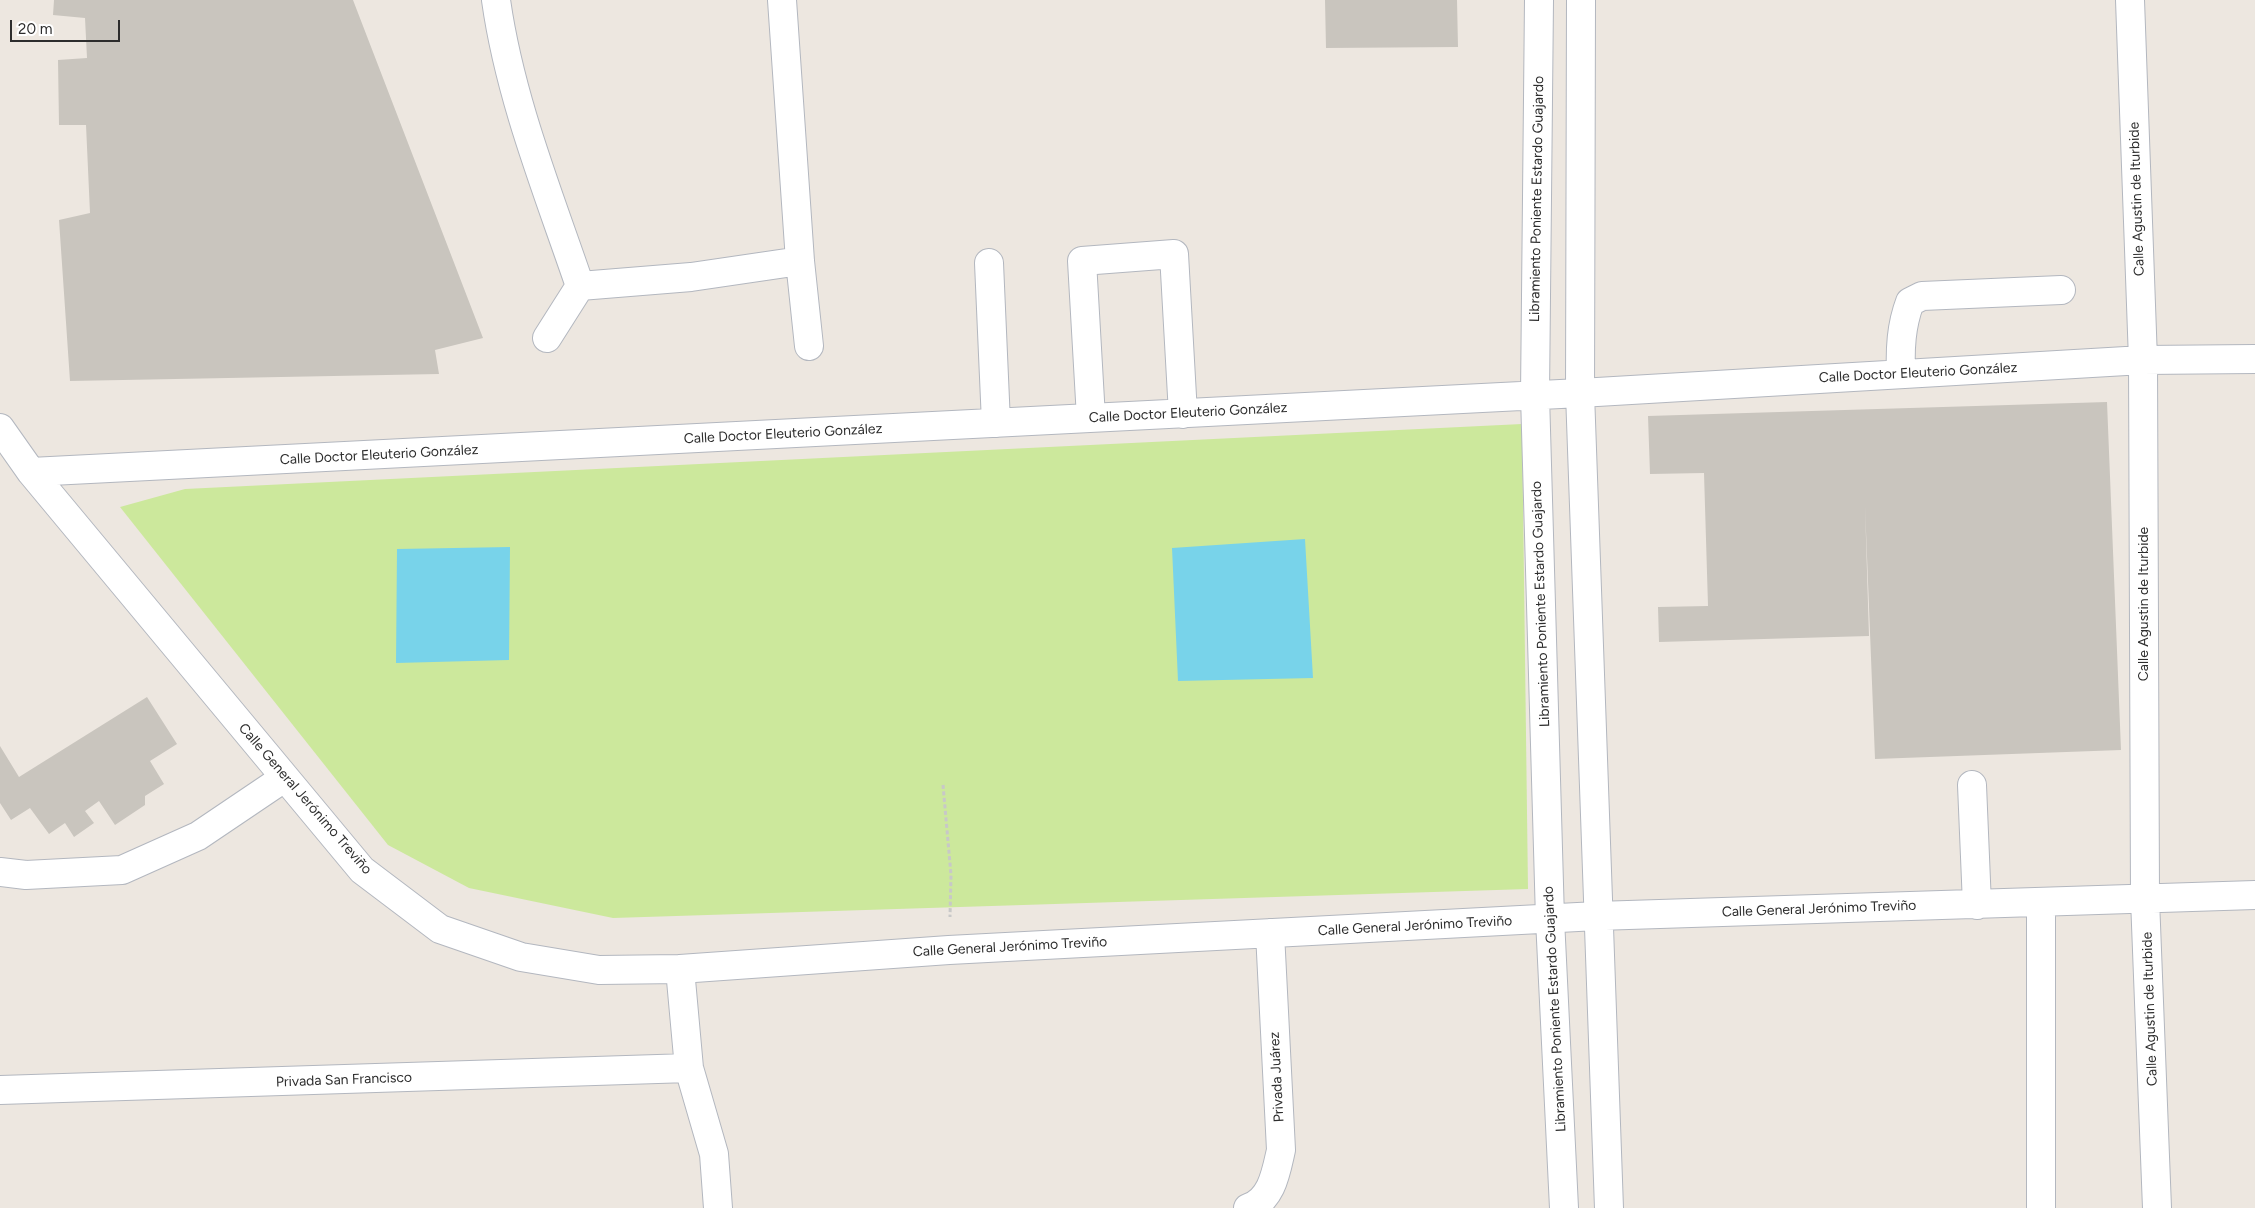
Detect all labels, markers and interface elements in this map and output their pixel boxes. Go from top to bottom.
scale bar [12,10,122,42]
text: 20 m [18,20,52,38]
street label: Libramiento Poniente Estardo Guajardo [1526,76,1548,322]
street label: Calle Agustin de Iturbide [2126,122,2148,276]
street label: Calle Doctor Eleuterio González [1818,359,2018,387]
street label: Calle Doctor Eleuterio González [1088,399,1288,427]
street label: Calle Doctor Eleuterio González [683,420,883,448]
street label: Calle Doctor Eleuterio González [279,441,479,469]
street label: Libramiento Poniente Estardo Guajardo [1528,481,1554,727]
street label: Calle Agustin de Iturbide [2136,527,2152,681]
street label: Calle General Jerónimo Treviño [235,720,375,878]
street label: Libramiento Poniente Estardo Guajardo [1540,886,1570,1132]
street label: Calle General Jerónimo Treviño [1721,897,1917,921]
street label: Calle General Jerónimo Treviño [1317,913,1513,939]
street label: Calle Agustin de Iturbide [2139,932,2161,1086]
street label: Calle General Jerónimo Treviño [912,934,1108,960]
street label: Privada Juárez [1266,1031,1288,1123]
street label: Privada San Francisco [276,1069,412,1091]

